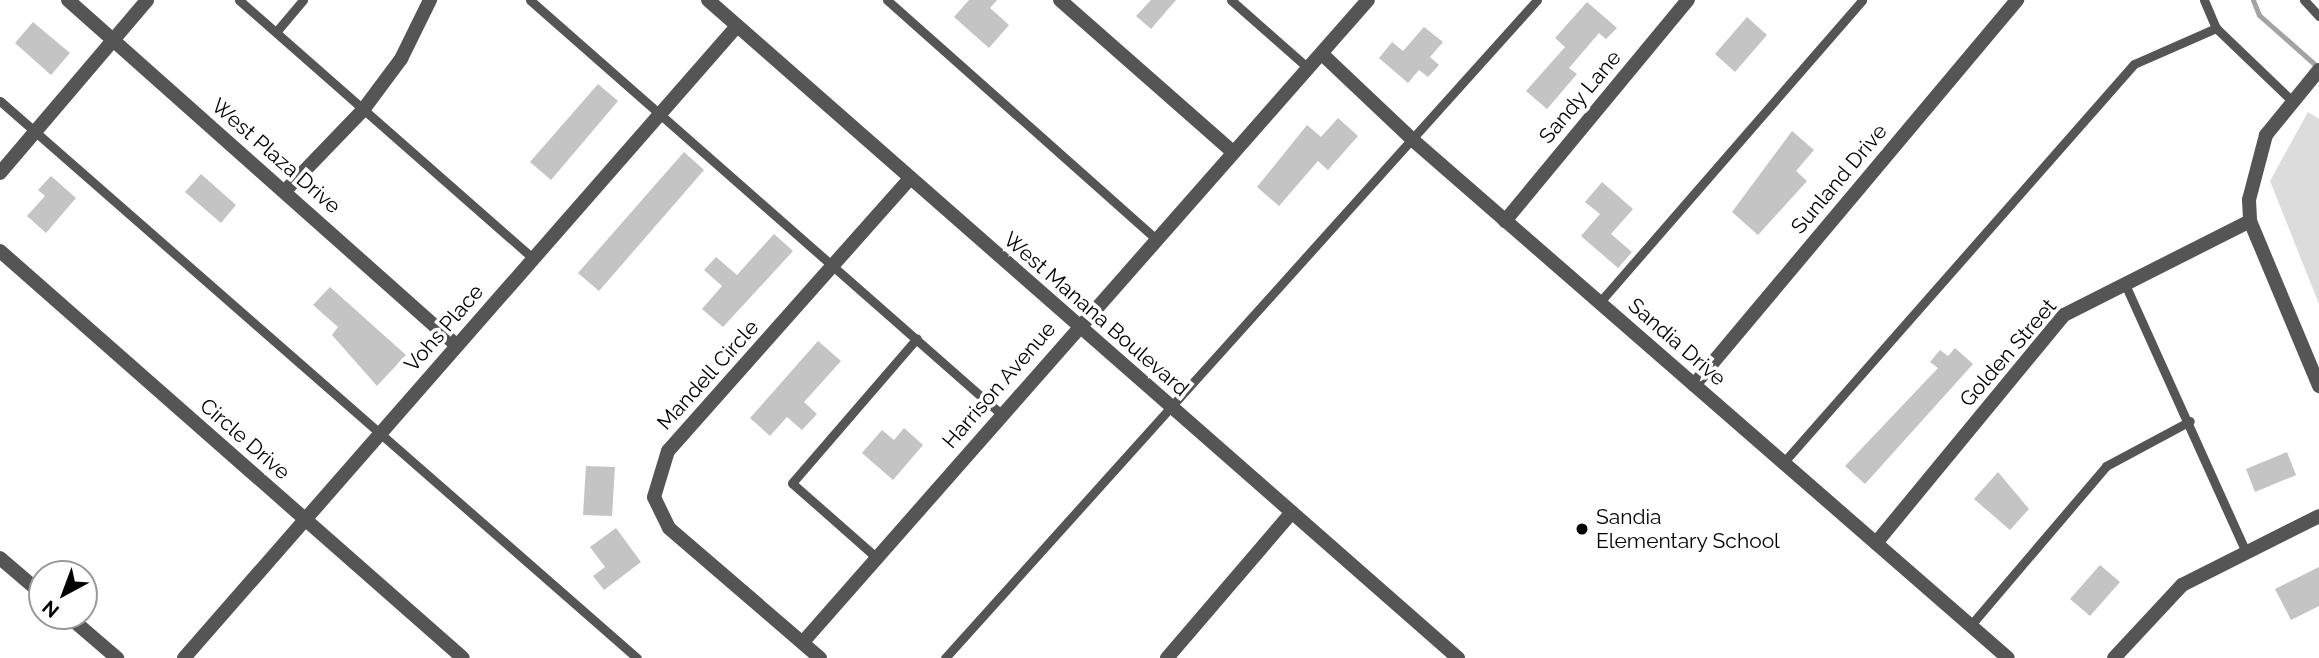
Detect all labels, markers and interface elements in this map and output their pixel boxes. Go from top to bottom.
street label: Sandy Lane [1534,45,1626,149]
street label: West Plaza Drive [206,93,346,219]
street label: Sunland Drive [1786,119,1892,239]
street label: West Manana Boulevard [998,227,1194,401]
street label: Vohs Place [399,279,489,377]
street label: Sandia Drive [1623,293,1731,391]
street label: Golden Street [1954,294,2062,412]
street label: Mandell Circle [652,315,764,435]
street label: Harrison Avenue [937,316,1061,454]
street label: Circle Drive [195,393,295,485]
place label: Sandia Elementary School [1596,504,1780,554]
marker: Sandia Elementary School [1574,521,1590,537]
north arrow [28,560,98,630]
text: N [38,596,63,622]

